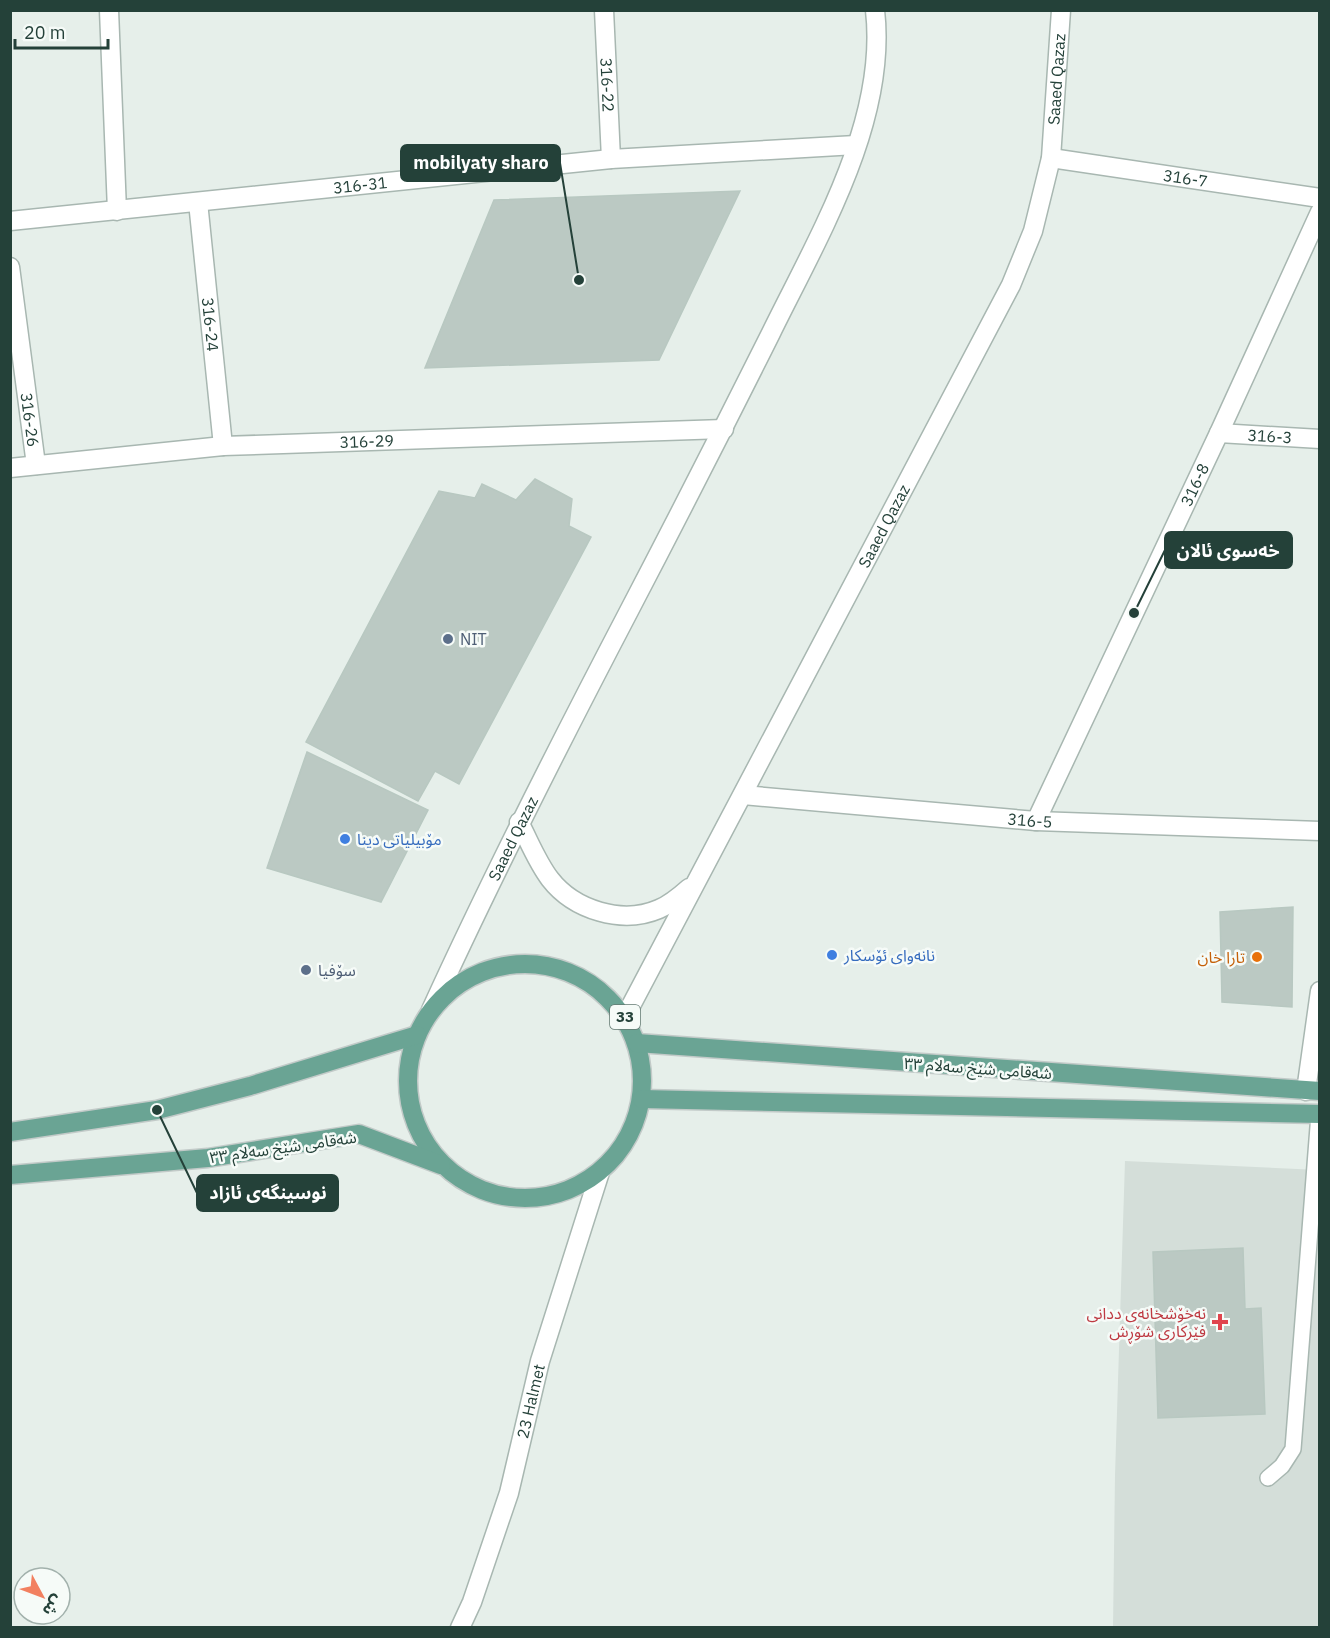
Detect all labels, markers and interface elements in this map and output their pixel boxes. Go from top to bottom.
scale bar [15,12,108,50]
text: 20 m [24,21,66,44]
street label: Saaed Qazaz [1043,33,1069,126]
street label: 316-22 [596,57,619,113]
callout: mobilyaty sharo [401,145,560,181]
text: mobilyaty sharo [413,151,549,174]
street label: 316-7 [1162,165,1209,191]
street label: 316-31 [332,172,388,198]
street label: 316-24 [198,296,223,352]
street label: 316-26 [17,391,44,448]
street label: 316-3 [1247,425,1293,447]
street label: 316-29 [339,430,394,452]
street label: 316-8 [1176,460,1213,509]
street label: Saaed Qazaz [854,481,914,571]
callout: خەسوی ئالان [1165,532,1292,568]
text: خەسوی ئالان [1176,539,1280,562]
place label: NIT [460,629,487,649]
marker: NIT [441,632,455,646]
street label: Saaed Qazaz [484,793,542,884]
street label: 316-5 [1007,809,1053,832]
place label: مۆبیلیاتی دینا [357,829,442,849]
marker: مۆبیلیاتی دینا [338,832,352,846]
place label: نانەوای ئۆسکار [843,945,935,965]
place label: تارا خان [1197,947,1245,967]
marker: نانەوای ئۆسکار [825,948,839,962]
marker: تارا خان [1250,950,1264,964]
place label: سۆفیا [318,960,356,980]
marker: سۆفیا [299,963,313,977]
road number: 33 [610,1005,640,1029]
street label: شەقامی شێخ سەلام ٣٣ [903,1053,1053,1086]
street label: شەقامی شێخ سەلام ٣٣ [208,1127,358,1170]
callout: نوسینگەی ئازاد [197,1175,338,1211]
text: نوسینگەی ئازاد [209,1181,327,1204]
place label: نەخۆشخانەی ددانی فێرکاری شۆڕش [1086,1303,1206,1345]
marker: نەخۆشخانەی ددانی فێرکاری شۆڕش [1211,1313,1229,1331]
street label: 23 Halmet [512,1362,549,1440]
north arrow [12,1566,72,1626]
text: ش [39,1591,68,1621]

